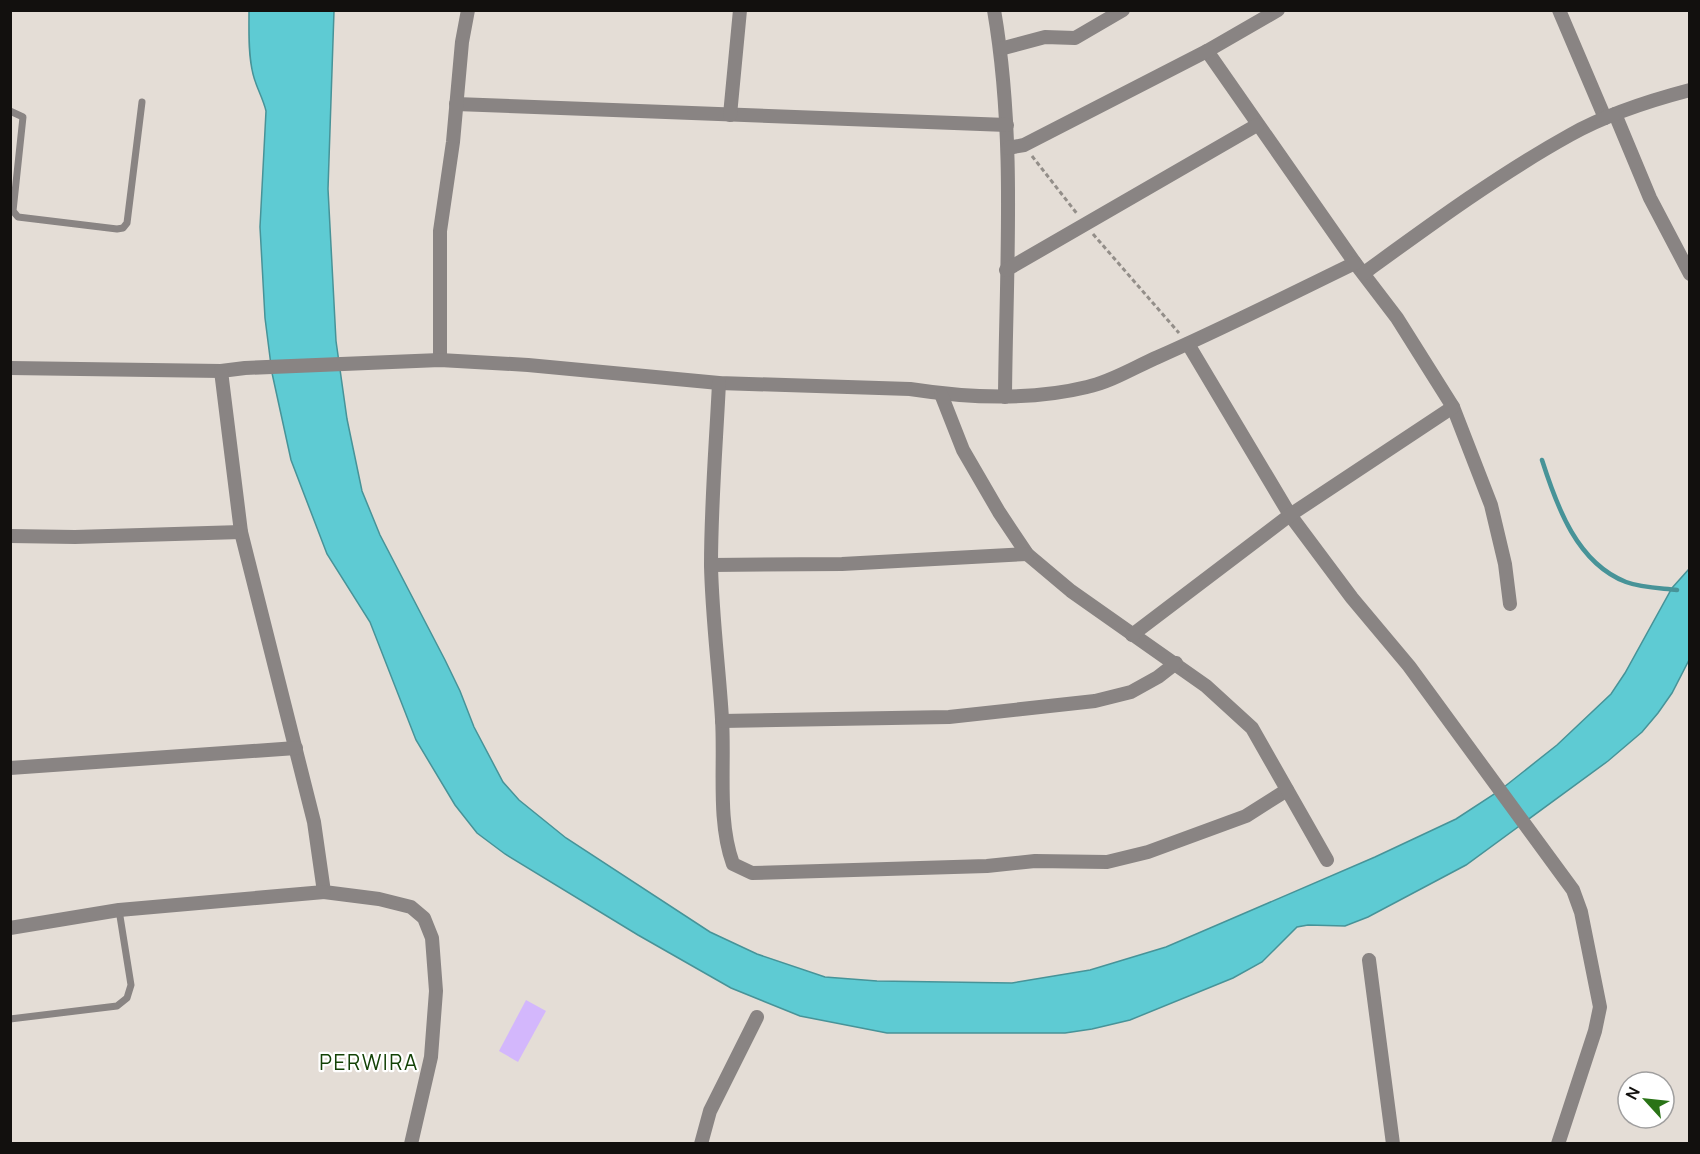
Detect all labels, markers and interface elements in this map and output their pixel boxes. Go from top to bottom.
district label: PERWIRA [319,1048,419,1076]
north arrow [1616,1070,1676,1130]
text: N [1620,1083,1645,1103]

